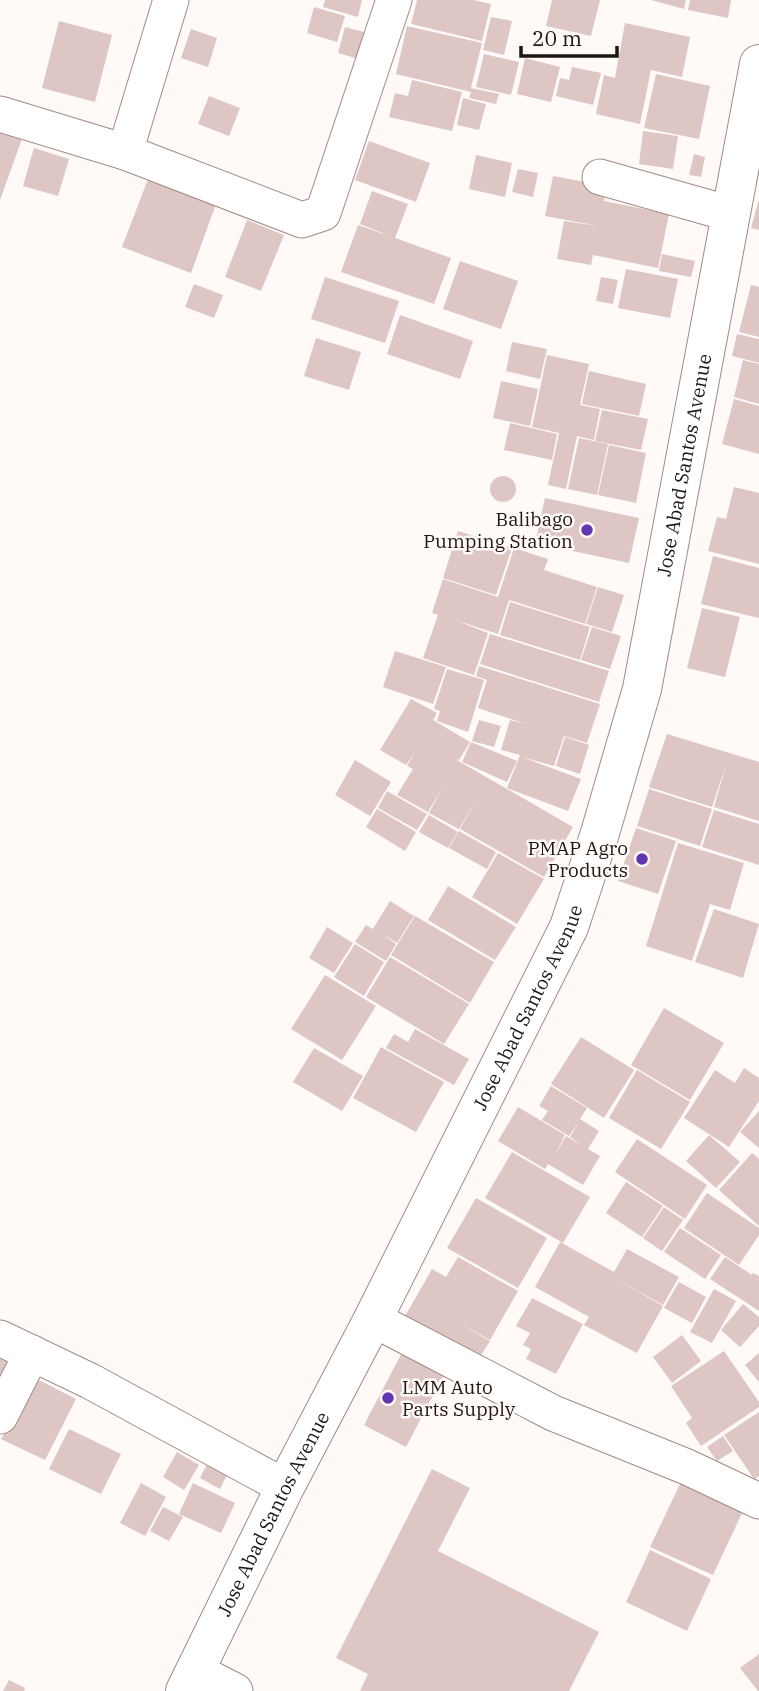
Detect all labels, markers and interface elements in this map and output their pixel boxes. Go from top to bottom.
scale bar [521,14,617,58]
text: 20 m [532,24,582,52]
street label: Jose Abad Santos Avenue [651,352,717,578]
place label: Balibago Pumping Station [423,507,573,553]
marker: Balibago Pumping Station [579,522,595,538]
place label: PMAP Agro Products [528,836,628,882]
marker: PMAP Agro Products [634,851,650,867]
street label: Jose Abad Santos Avenue [467,902,588,1114]
place label: LMM Auto Parts Supply [402,1375,516,1421]
marker: LMM Auto Parts Supply [380,1390,396,1406]
street label: Jose Abad Santos Avenue [212,1407,334,1620]

